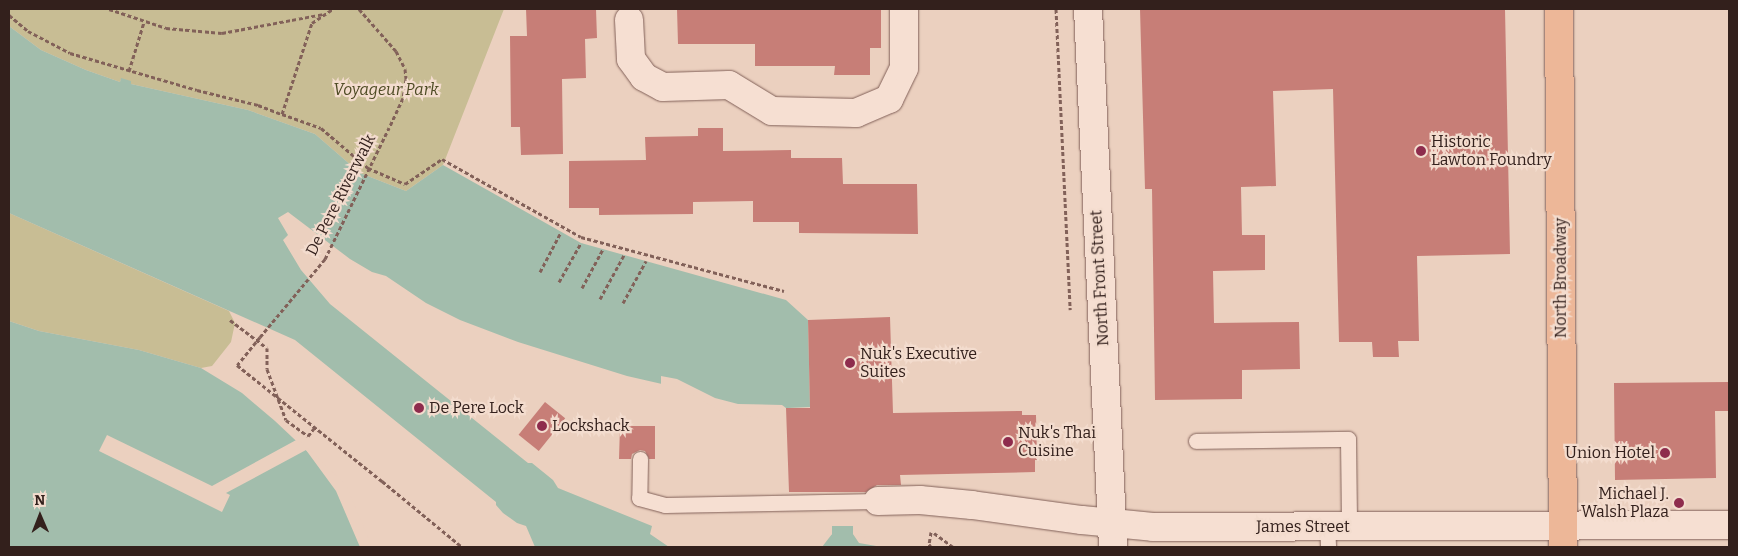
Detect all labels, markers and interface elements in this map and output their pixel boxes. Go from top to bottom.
park label: Voyageur Park [333,80,439,100]
street label: De Pere Riverwalk [302,131,380,259]
place label: Historic Lawton Foundry [1431,132,1552,170]
marker: Historic Lawton Foundry [1415,145,1427,157]
street label: North Front Street [1087,209,1113,347]
street label: North Broadway [1551,218,1571,338]
place label: Nuk's Executive Suites [860,344,977,382]
marker: Nuk's Executive Suites [844,357,856,369]
place label: De Pere Lock [429,398,524,418]
marker: De Pere Lock [413,402,425,414]
place label: Lockshack [552,416,630,436]
marker: Lockshack [536,420,548,432]
place label: Nuk's Thai Cuisine [1018,423,1096,461]
marker: Nuk's Thai Cuisine [1002,436,1014,448]
place label: Union Hotel [1565,443,1655,463]
marker: Union Hotel [1659,447,1671,459]
place label: Michael J. Walsh Plaza [1581,484,1669,522]
north arrow [15,491,65,541]
text: N [34,492,45,509]
marker: Michael J. Walsh Plaza [1673,497,1685,509]
street label: James Street [1256,517,1350,537]

